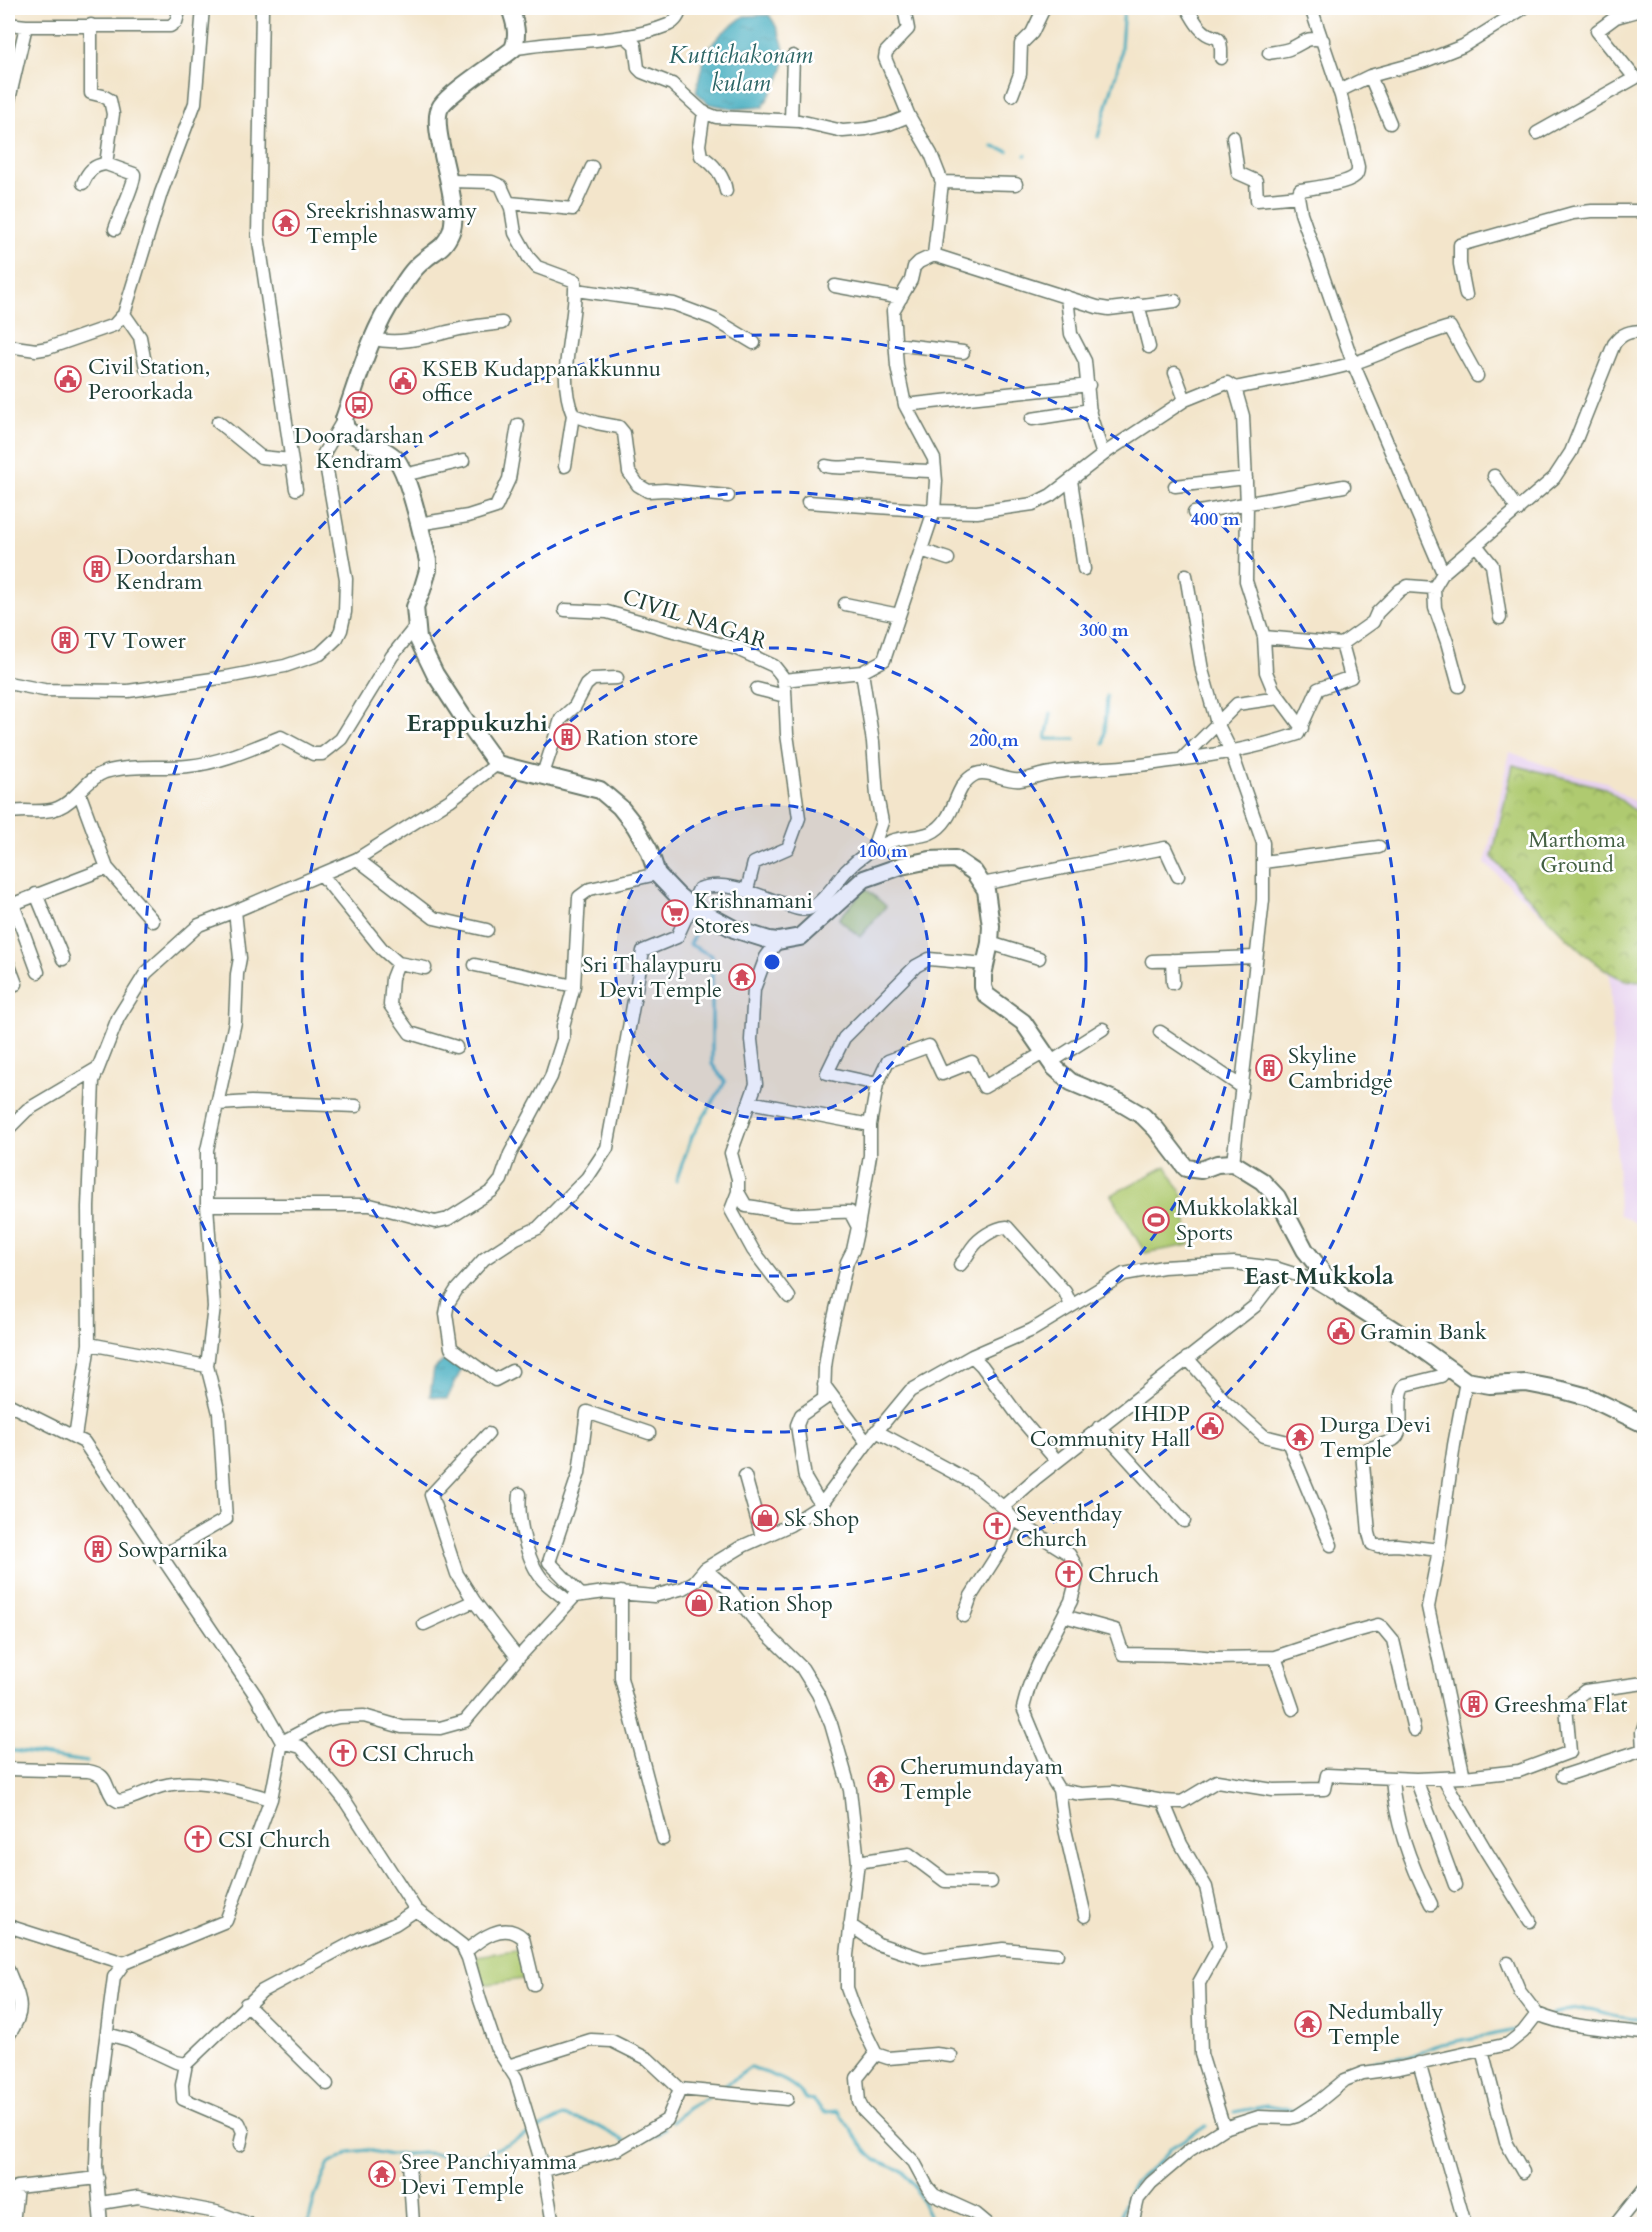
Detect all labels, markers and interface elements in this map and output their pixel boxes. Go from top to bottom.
water label: Kuttichakonam kulam [669,39,813,100]
place label: Sreekrishnaswamy Temple [306,196,478,251]
temple icon: Sreekrishnaswamy Temple [271,208,301,238]
place label: Civil Station, Peroorkada [88,352,210,407]
place label: KSEB Kudappanakkunnu office [422,354,661,409]
public building icon: Civil Station, Peroorkada [53,364,83,394]
public building icon: KSEB Kudappanakkunnu office [388,366,418,396]
bus stop icon: Dooradarshan Kendram [344,390,374,420]
place label: Dooradarshan Kendram [294,421,424,476]
text: 400 m [1190,507,1240,532]
place label: Doordarshan Kendram [116,542,237,597]
building icon: Doordarshan Kendram [82,554,112,584]
street label: CIVIL NAGAR [619,582,771,657]
text: 300 m [1079,618,1129,643]
building icon: TV Tower [50,625,80,655]
place label: TV Tower [84,626,187,656]
district label: Erappukuzhi [406,707,548,740]
building icon: Ration store [552,722,582,752]
place label: Ration store [586,723,698,753]
text: 200 m [969,728,1019,753]
park label: Marthoma Ground [1528,825,1626,880]
text: 100 m [858,839,908,864]
place label: Krishnamani Stores [694,886,813,941]
supermarket icon: Krishnamani Stores [660,898,690,928]
place label: Sri Thalaypuru Devi Temple [583,950,722,1005]
centre of rings [762,952,782,972]
temple icon: Sri Thalaypuru Devi Temple [727,962,757,992]
place label: Skyline Cambridge [1288,1041,1393,1096]
building icon: Skyline Cambridge [1254,1053,1284,1083]
place label: Mukkolakkal Sports [1176,1193,1298,1248]
sports icon: Mukkolakkal Sports [1141,1205,1171,1235]
district label: East Mukkola [1244,1260,1394,1293]
public building icon: Gramin Bank [1326,1316,1356,1346]
place label: Gramin Bank [1360,1317,1487,1347]
place label: IHDP Community Hall [1030,1399,1190,1454]
place label: Durga Devi Temple [1320,1410,1431,1465]
public building icon: IHDP Community Hall [1195,1411,1225,1441]
temple icon: Durga Devi Temple [1285,1422,1315,1452]
place label: Seventhday Church [1016,1499,1123,1554]
shop icon: Sk Shop [750,1503,780,1533]
place label: Sk Shop [784,1504,859,1534]
church icon: Seventhday Church [982,1511,1012,1541]
building icon: Sowparnika [83,1534,113,1564]
place label: Sowparnika [118,1535,228,1565]
church icon: Chruch [1054,1559,1084,1589]
place label: Chruch [1088,1560,1159,1590]
shop icon: Ration Shop [684,1588,714,1618]
place label: Ration Shop [718,1589,833,1619]
building icon: Greeshma Flat [1459,1689,1489,1719]
place label: Greeshma Flat [1494,1690,1628,1720]
church icon: CSI Chruch [328,1738,358,1768]
place label: CSI Chruch [362,1739,474,1769]
place label: Cherumundayam Temple [900,1752,1064,1807]
temple icon: Cherumundayam Temple [866,1764,896,1794]
church icon: CSI Church [183,1824,213,1854]
place label: CSI Church [218,1825,330,1855]
place label: Nedumbally Temple [1328,1997,1444,2052]
temple icon: Nedumbally Temple [1293,2009,1323,2039]
place label: Sree Panchiyamma Devi Temple [401,2147,578,2202]
temple icon: Sree Panchiyamma Devi Temple [367,2159,397,2189]

